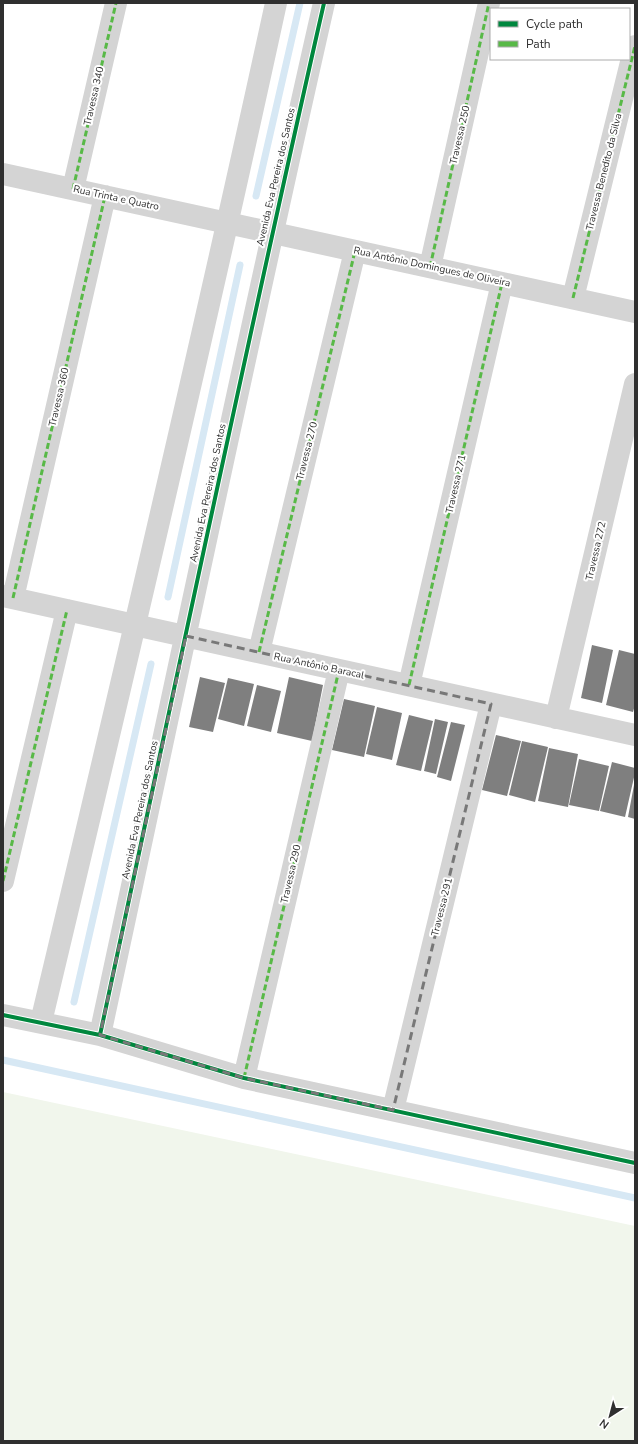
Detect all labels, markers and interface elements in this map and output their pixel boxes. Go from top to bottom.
legend [490,8,630,60]
text: Cycle path [526,16,583,32]
text: Path [526,36,551,52]
street label: Travessa 340 [80,65,108,127]
street label: Travessa 250 [446,104,474,166]
street label: Avenida Eva Pereira dos Santos [253,106,299,248]
street label: Travessa Benedito da Silva [583,112,625,232]
street label: Rua Trinta e Quatro [72,182,161,214]
street label: Rua Antônio Domingues de Oliveira [352,243,512,291]
street label: Travessa 360 [45,366,73,428]
street label: Travessa 270 [293,420,321,482]
street label: Avenida Eva Pereira dos Santos [186,422,230,564]
street label: Travessa 271 [442,453,470,515]
street label: Travessa 272 [582,520,610,582]
street label: Rua Antônio Baracal [273,650,365,682]
street label: Avenida Eva Pereira dos Santos [118,739,162,881]
street label: Travessa 290 [277,843,305,905]
street label: Travessa 291 [428,876,456,938]
north arrow [590,1396,630,1436]
text: N [597,1415,612,1432]

